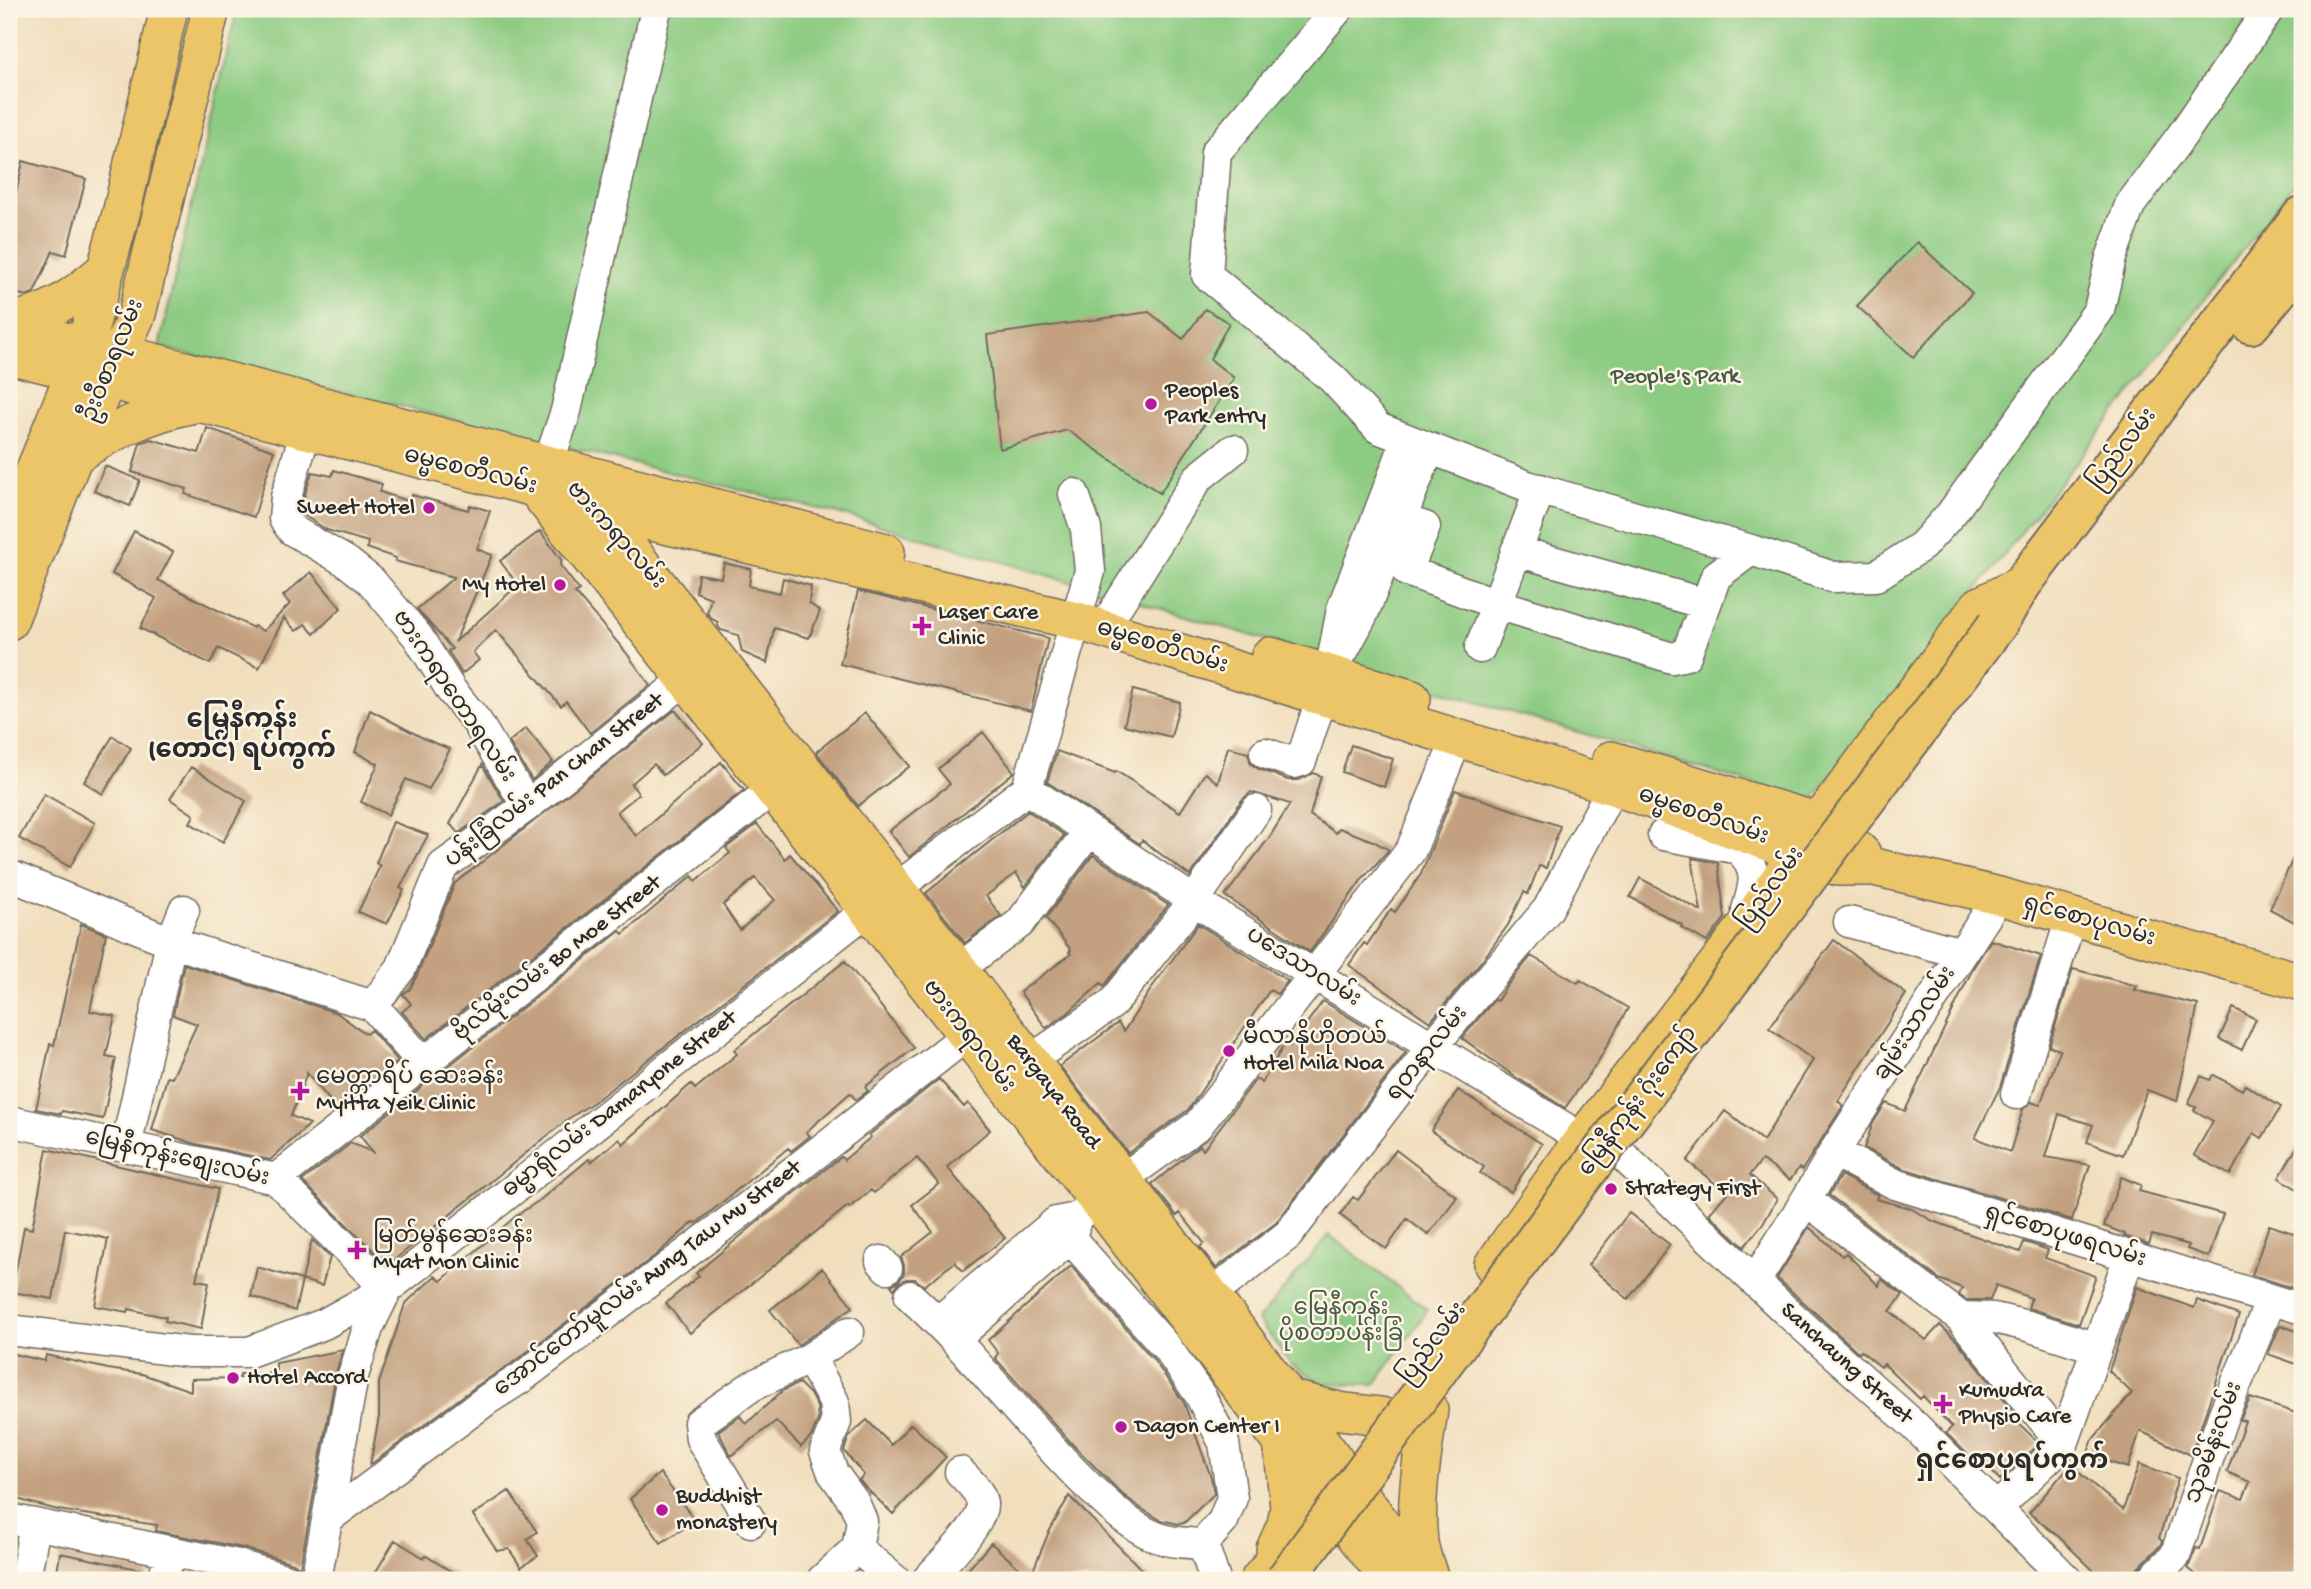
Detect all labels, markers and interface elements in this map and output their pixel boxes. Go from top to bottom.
street label: ဦးဝီစာရလမ်း [72,293,153,427]
park label: People's Park [1610,364,1742,391]
place label: Peoples Park entry [1164,378,1266,431]
marker: Peoples Park entry [1143,396,1159,412]
street label: ပြည်လမ်း [2080,400,2165,498]
street label: ဓမ္မစေတီလမ်း [400,437,541,504]
street label: ဗားကရာလမ်း [558,473,675,597]
place label: Sweet Hotel [297,495,415,522]
marker: Sweet Hotel [421,500,437,516]
place label: My Hotel [462,572,546,599]
marker: My Hotel [552,577,568,593]
place label: Laser Care Clinic [938,600,1039,653]
street label: ဗားကရာတောရလမ်း [384,602,526,789]
street label: ဓမ္မစေတီလမ်း [1092,609,1233,683]
marker: Laser Care Clinic [912,616,932,636]
street label: ပန်းခြံလမ်း Pan Chan Street [437,682,672,876]
district label: မြေနီကုန်း (တောင်) ရပ်ကွက် [148,699,336,770]
street label: ဓမ္မစေတီလမ်း [1633,776,1774,854]
street label: ပြည်လမ်း [1728,839,1813,937]
street label: ဗိုလ်မိုးလမ်း Bo Moe Street [445,864,669,1050]
street label: ရှင်စောပုလမ်း [2020,885,2160,956]
street label: ပဒေသာလမ်း [1241,917,1369,1014]
street label: ချမ်းသာလမ်း [1864,959,1965,1087]
street label: ဗားကရာလမ်း [914,972,1025,1100]
street label: ရတနာလမ်း [1377,997,1476,1108]
street label: ဓမ္မာရုံလမ်း Damaryone Street [494,999,745,1207]
street label: မြေနီကုန်း ဂုံးကျော် [1569,1018,1706,1183]
place label: မီလာနိုဟိုတယ် Hotel Mila Noa [1243,1019,1387,1078]
street label: Bargaya Road [999,1028,1107,1156]
marker: မီလာနိုဟိုတယ် Hotel Mila Noa [1221,1043,1237,1059]
place label: မေတ္တာရိပ် ဆေးခန်း Myitta Yeik Clinic [316,1059,504,1118]
marker: မေတ္တာရိပ် ဆေးခန်း Myitta Yeik Clinic [290,1081,310,1101]
street label: မြေနီကုန်းစျေးလမ်း [82,1119,273,1195]
street label: အောင်တော်မူလမ်း Aung Taw Mu Street [486,1149,809,1405]
place label: Strategy First [1625,1176,1761,1203]
marker: Strategy First [1603,1181,1619,1197]
street label: ရှင်စောပုဖရလမ်း [1981,1194,2151,1276]
place label: မြတ်မွန်ဆေးခန်း Myat Mon Clinic [373,1218,533,1277]
marker: မြတ်မွန်ဆေးခန်း Myat Mon Clinic [347,1240,367,1260]
park label: မြေနီကုန်း ပိုစတာပန်းခြံ [1279,1290,1403,1351]
street label: ပြည်လမ်း [1390,1294,1475,1392]
street label: Sanchaung Street [1774,1297,1919,1432]
place label: Hotel Accord [247,1365,368,1392]
marker: Hotel Accord [225,1370,241,1386]
street label: သုခမိန်းလမ်း [2175,1376,2251,1508]
place label: Kumudra Physio Care [1958,1378,2073,1431]
marker: Kumudra Physio Care [1933,1394,1953,1414]
place label: Dagon Center I [1133,1414,1280,1441]
marker: Dagon Center I [1113,1419,1129,1435]
district label: ရှင်စောပုရပ်ကွက် [1916,1440,2108,1481]
place label: Buddhist monastery [675,1484,777,1537]
marker: Buddhist monastery [654,1502,670,1518]

